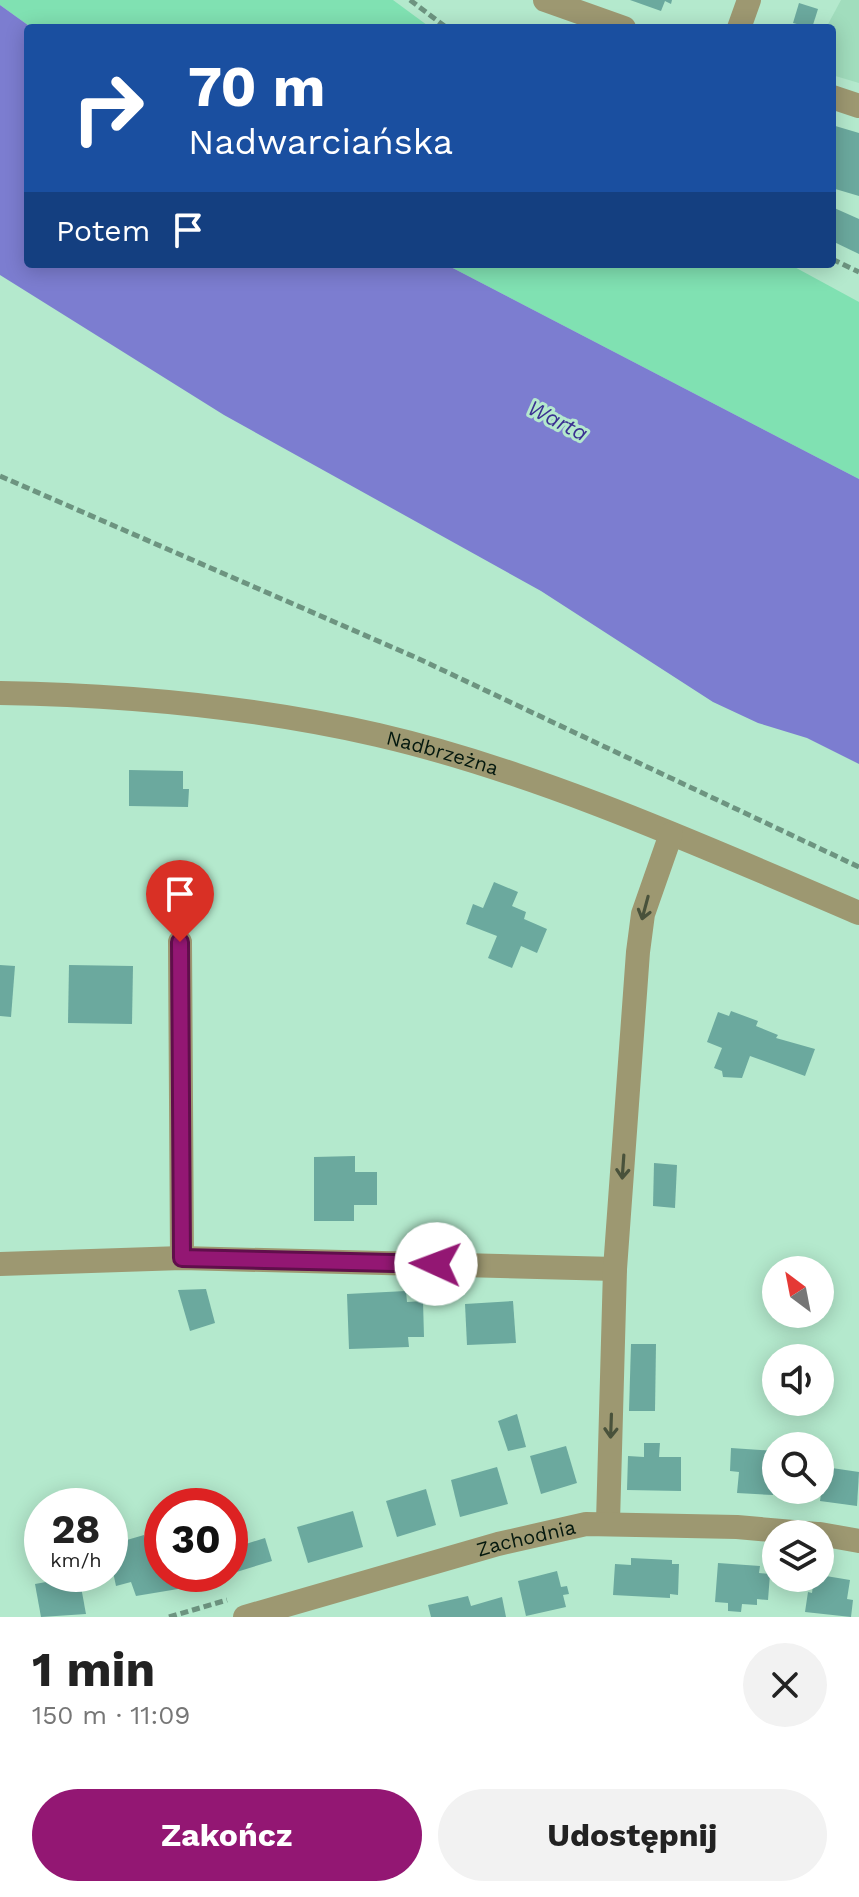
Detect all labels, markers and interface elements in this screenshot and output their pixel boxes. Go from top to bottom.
text: 70 m [188,54,325,120]
icon: right [56,56,160,160]
text: Nadwarciańska [188,121,453,163]
icon: arrive [166,208,210,252]
text: Potem [56,213,150,248]
water label: Warta [524,395,592,446]
street label: Nadbrzeżna [384,725,502,780]
pin [146,860,214,942]
icon: arrive [158,872,202,916]
one-way arrow [637,894,652,920]
one-way arrow [615,1153,630,1180]
position arrow [394,1222,478,1306]
north arrow [762,1256,834,1328]
map controls [762,1256,834,1592]
button: sound [762,1344,834,1416]
one-way arrow [603,1412,618,1439]
button: search [762,1432,834,1504]
speed limit sign: 30 [144,1488,248,1592]
text: 28 [52,1506,100,1553]
street label: Zachodnia [474,1515,578,1562]
button: layers [762,1520,834,1592]
text: km/h [50,1548,102,1572]
text: 1 min [32,1641,155,1698]
button: close [743,1643,827,1727]
text: 150 m · 11:09 [32,1700,190,1730]
button: Zakończ [32,1789,422,1881]
button: Udostępnij [438,1789,827,1881]

